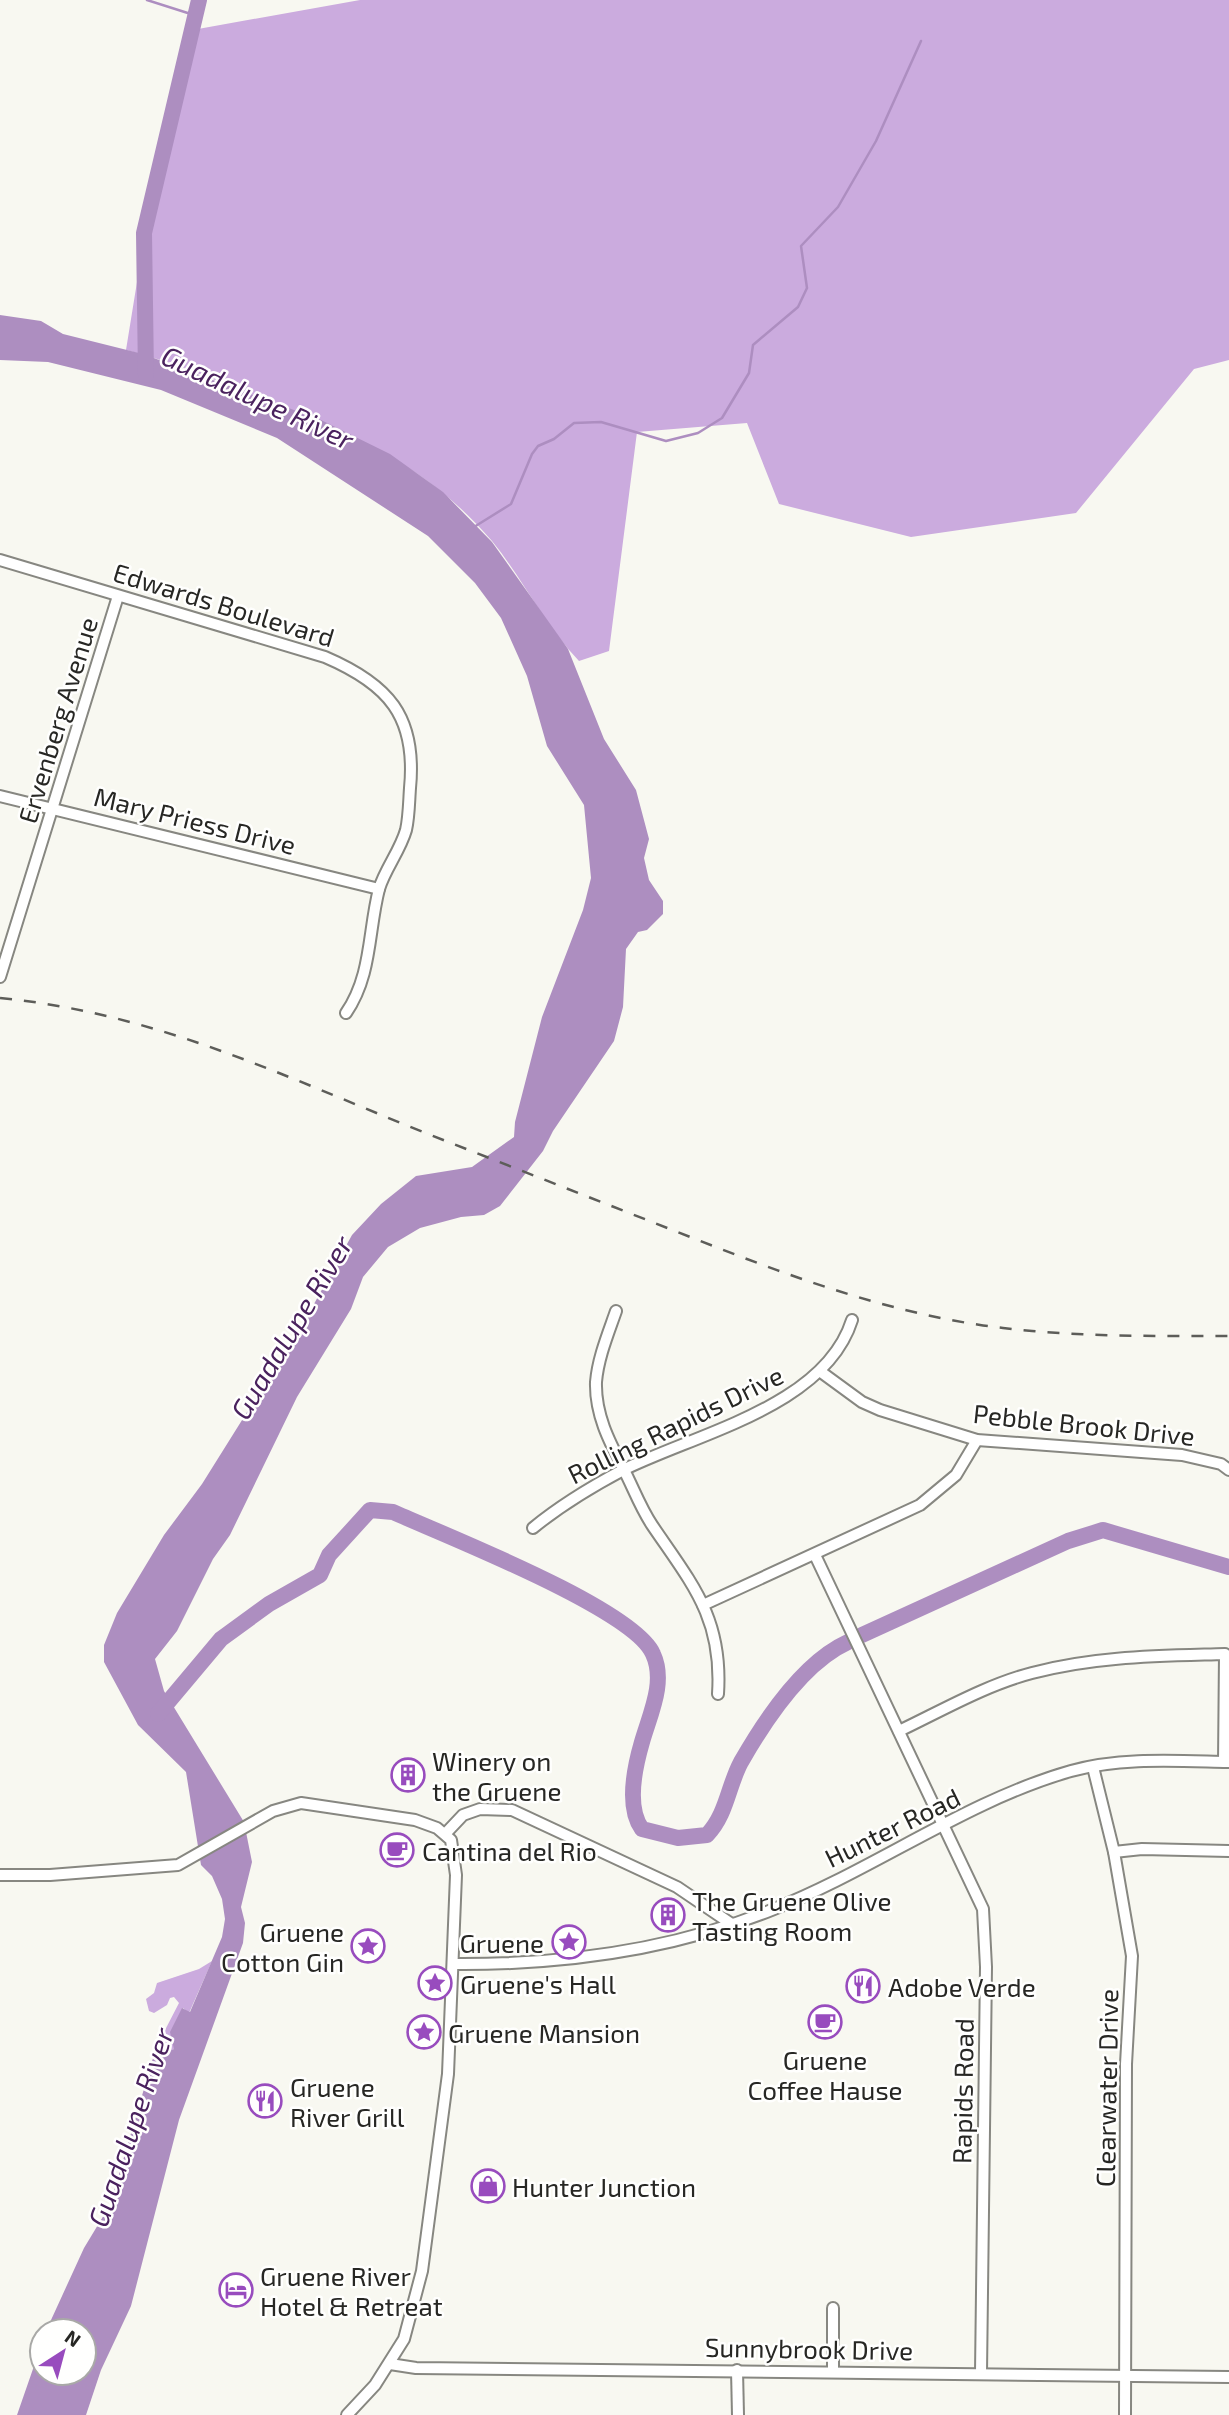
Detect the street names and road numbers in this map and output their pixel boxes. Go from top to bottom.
street label: Edwards Boulevard [110,556,338,652]
street label: Ervenberg Avenue [11,613,103,827]
street label: Mary Priess Drive [91,780,299,860]
street label: Rolling Rapids Drive [562,1358,788,1490]
street label: Pebble Brook Drive [972,1397,1196,1451]
street label: Hunter Road [819,1781,965,1873]
street label: Clearwater Drive [1089,1989,1123,2187]
street label: Rapids Road [945,2018,979,2164]
street label: Sunnybrook Drive [705,2331,913,2365]

